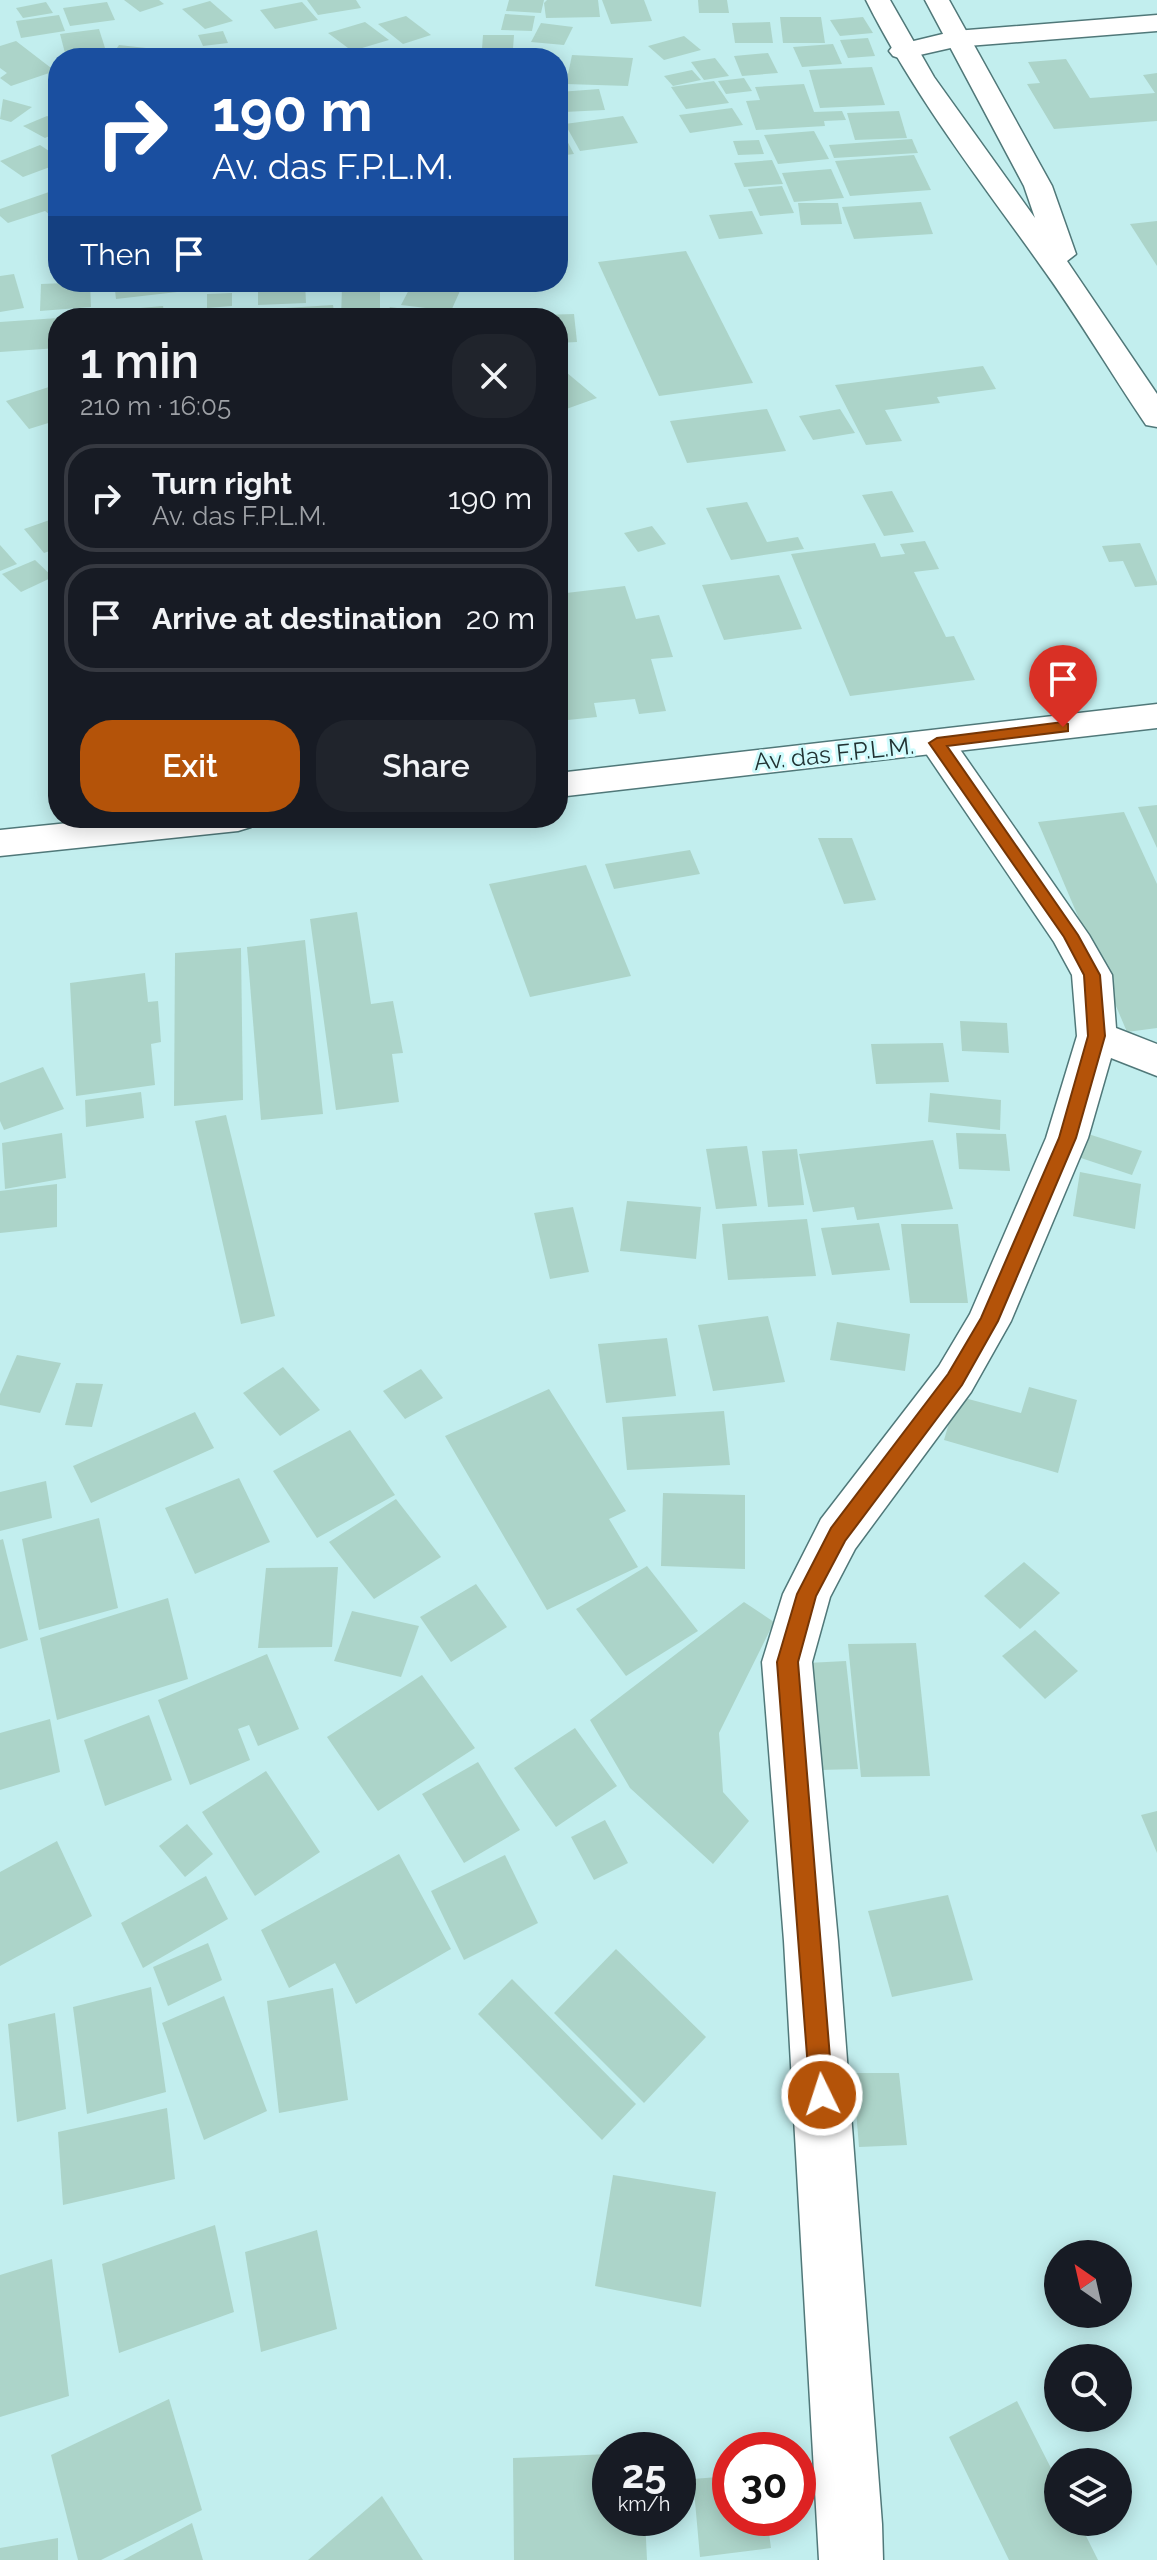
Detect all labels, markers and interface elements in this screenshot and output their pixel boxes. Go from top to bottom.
text: 190 m [212,78,373,144]
icon: right [80,80,184,184]
text: Av. das F.P.L.M. [212,145,453,187]
icon: arrive [167,232,211,276]
text: Then [80,237,151,272]
text: 1 min [80,333,199,389]
button: close [452,334,536,418]
text: 210 m · 16:05 [80,391,231,421]
text: Turn right [152,466,292,501]
icon: right [84,476,128,520]
text: 190 m [448,481,532,516]
text: Av. das F.P.L.M. [152,501,326,531]
icon: arrive [84,596,128,640]
text: Arrive at destination [152,601,442,636]
text: 20 m [466,601,535,636]
pin [1029,645,1097,727]
icon: arrive [1041,657,1085,701]
button: Exit [80,720,300,812]
button: Share [316,720,536,812]
street label: Av. das F.P.L.M. [752,731,915,776]
position arrow [780,2053,864,2137]
north arrow [1044,2240,1132,2328]
map controls [1044,2240,1132,2536]
button: search [1044,2344,1132,2432]
speed limit sign: 30 [712,2432,816,2536]
button: layers [1044,2448,1132,2536]
text: 25 [622,2450,666,2497]
text: km/h [618,2492,670,2516]

